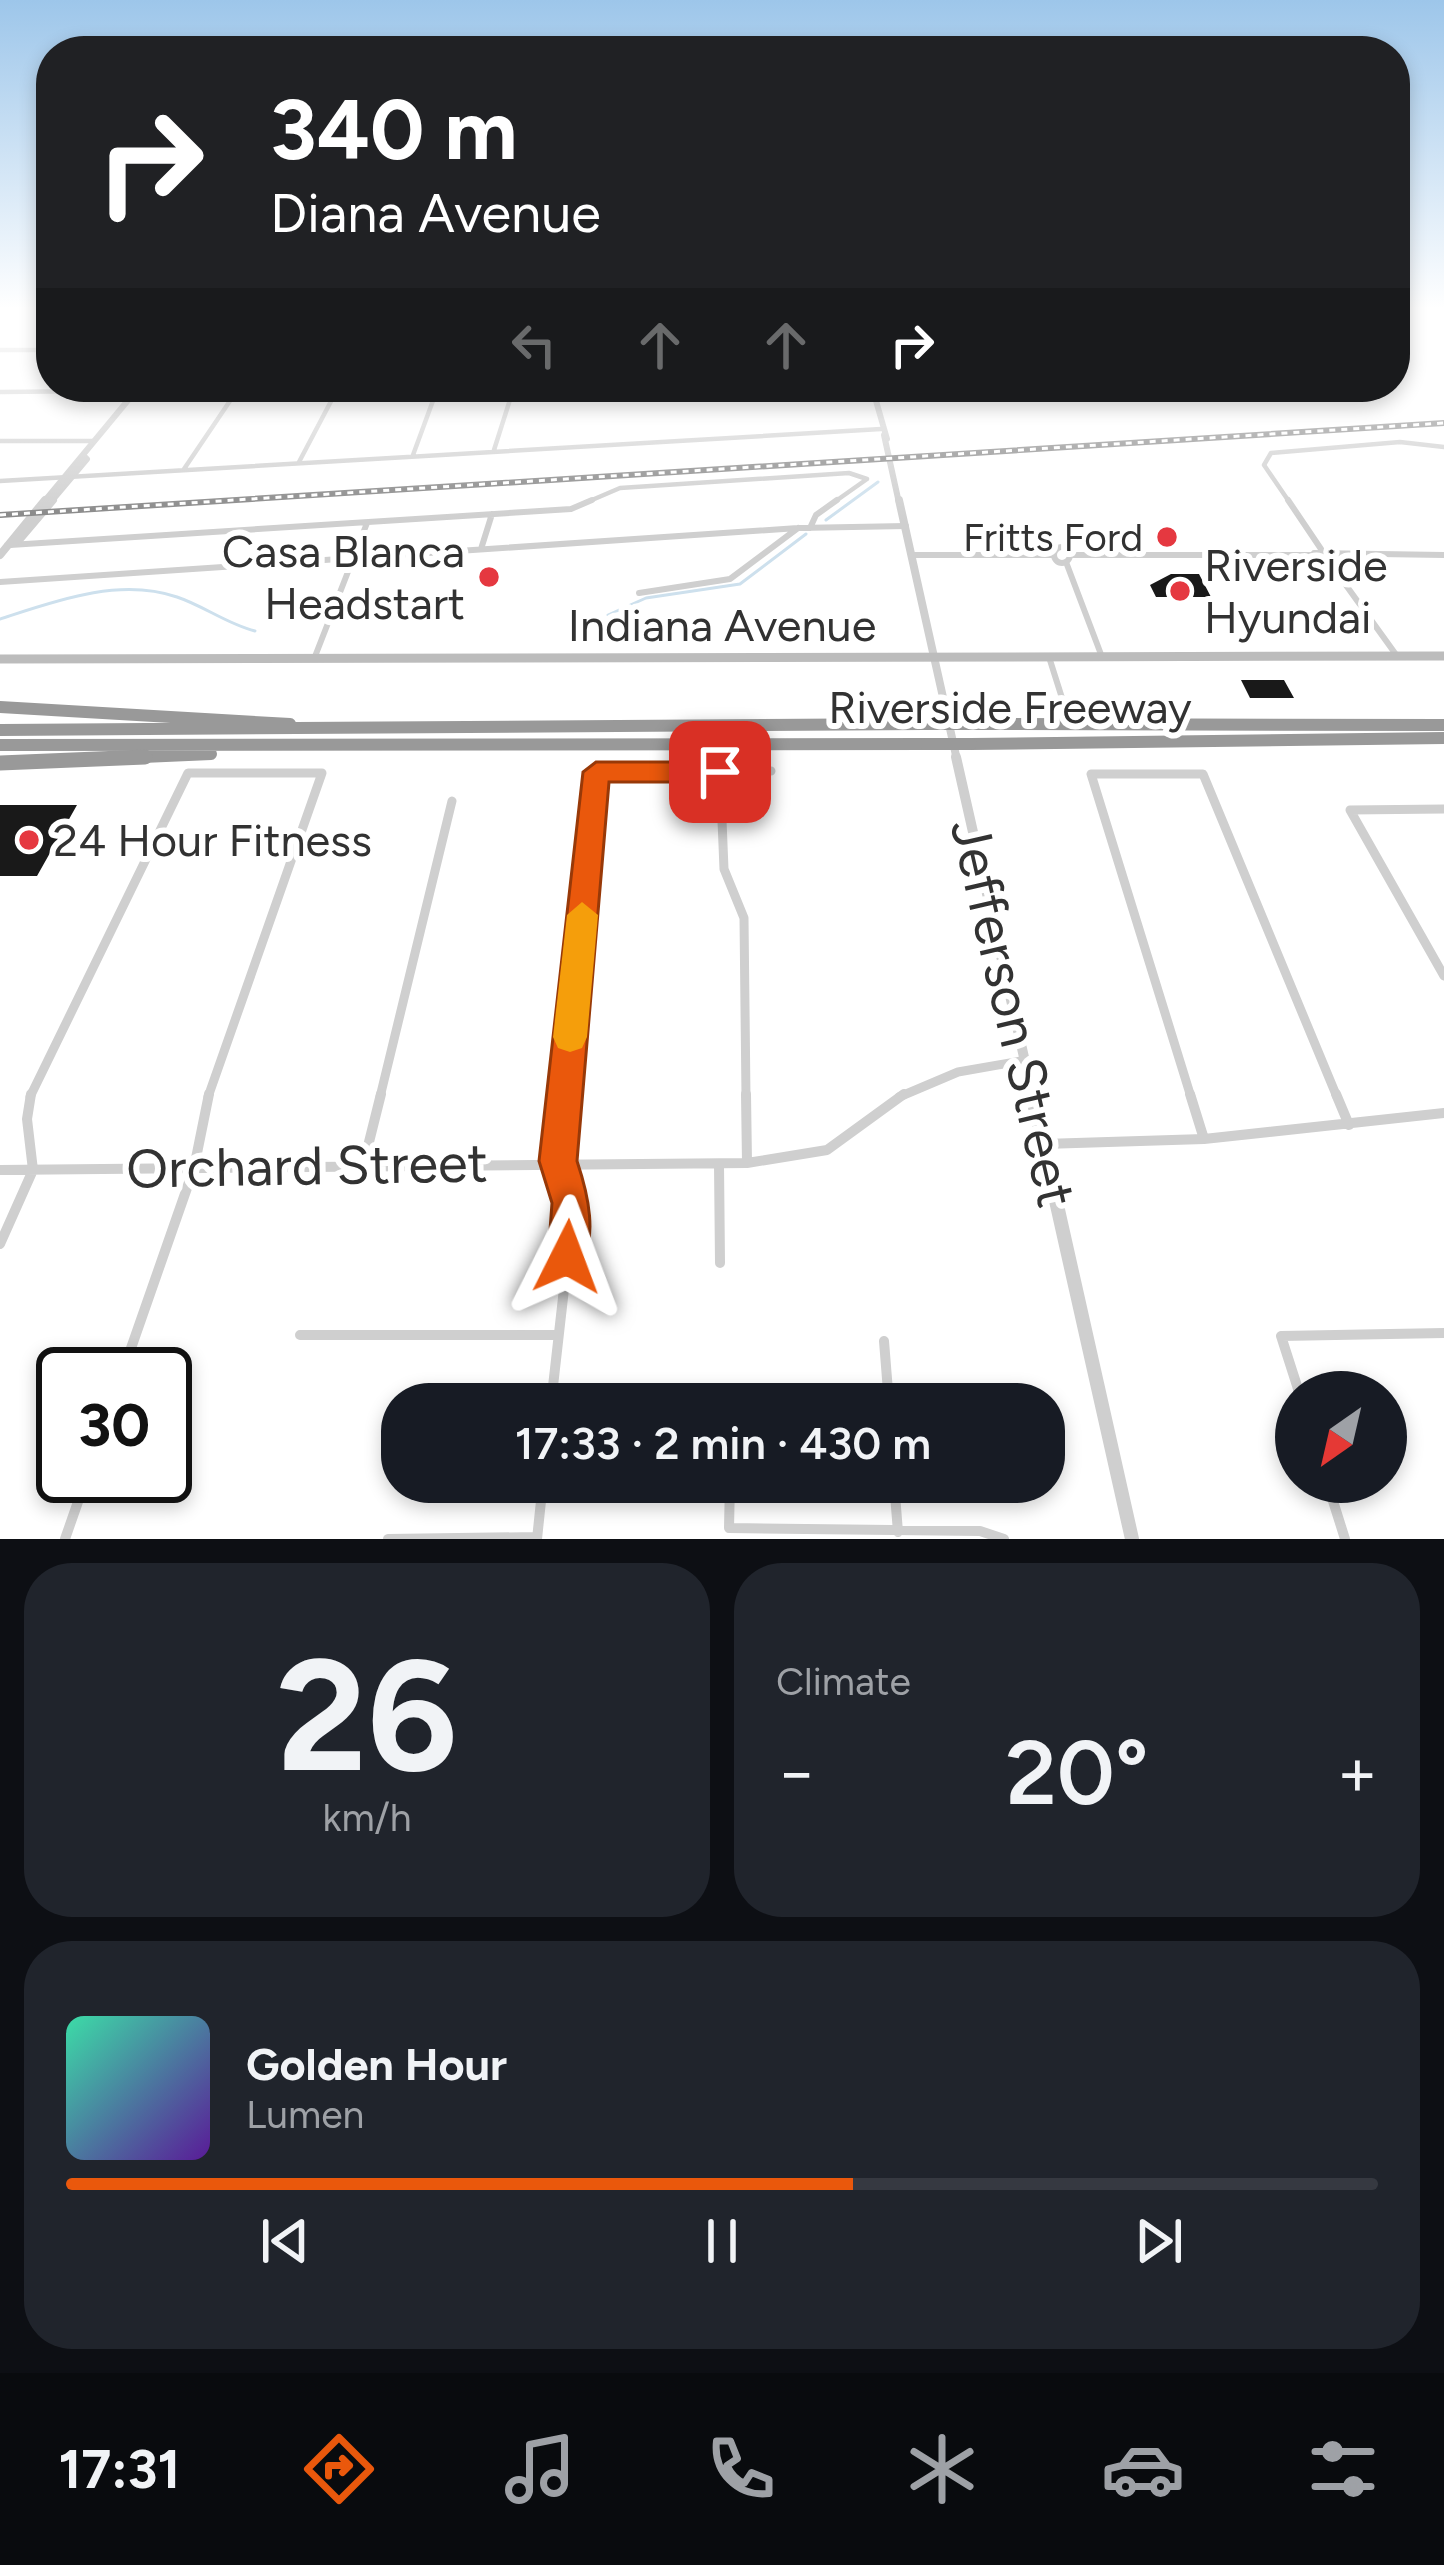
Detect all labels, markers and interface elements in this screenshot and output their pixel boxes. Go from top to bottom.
text: 340 m [270,79,518,180]
icon: right [72,84,228,240]
text: Diana Avenue [270,181,601,246]
icon: left [501,312,567,378]
icon: ahead [627,312,693,378]
icon: ahead [753,312,819,378]
icon: right [879,312,945,378]
place label: Fritts Ford [963,514,1143,561]
place label: Casa Blanca Headstart [222,524,465,630]
marker: Fritts Ford [1154,524,1180,550]
place label: Riverside Hyundai [1204,538,1388,644]
marker: Casa Blanca Headstart [476,564,502,590]
marker: Riverside Hyundai [1167,578,1193,604]
street label: Indiana Avenue [568,598,876,652]
street label: Riverside Freeway [828,680,1192,734]
pin [669,721,771,823]
icon: arrive [687,739,753,805]
place label: 24 Hour Fitness [53,813,372,867]
street label: Jefferson Street [937,813,1089,1213]
marker: 24 Hour Fitness [16,827,42,853]
street label: Orchard Street [126,1130,488,1202]
position arrow [504,1194,630,1320]
speed limit sign: 30 [36,1347,192,1503]
north arrow [1275,1371,1407,1503]
map controls [1275,1371,1407,1503]
text: 17:33 · 2 min · 430 m [515,1416,931,1470]
text: 26 [277,1622,457,1809]
text: Climate [776,1658,911,1705]
text: 20° [1005,1718,1149,1827]
text: − [776,1732,817,1812]
text: + [1337,1732,1378,1812]
text: km/h [322,1794,412,1841]
text: Golden Hour [246,2037,507,2091]
text: Lumen [246,2091,364,2138]
icon: previous [252,2208,318,2274]
icon: pause [689,2208,755,2274]
icon: next [1126,2208,1192,2274]
icon: directions [297,2427,381,2511]
icon: music [498,2427,582,2511]
icon: phone [699,2427,783,2511]
icon: climate [900,2427,984,2511]
icon: car [1101,2427,1185,2511]
icon: filters [1301,2427,1385,2511]
text: 17:31 [58,2437,180,2502]

